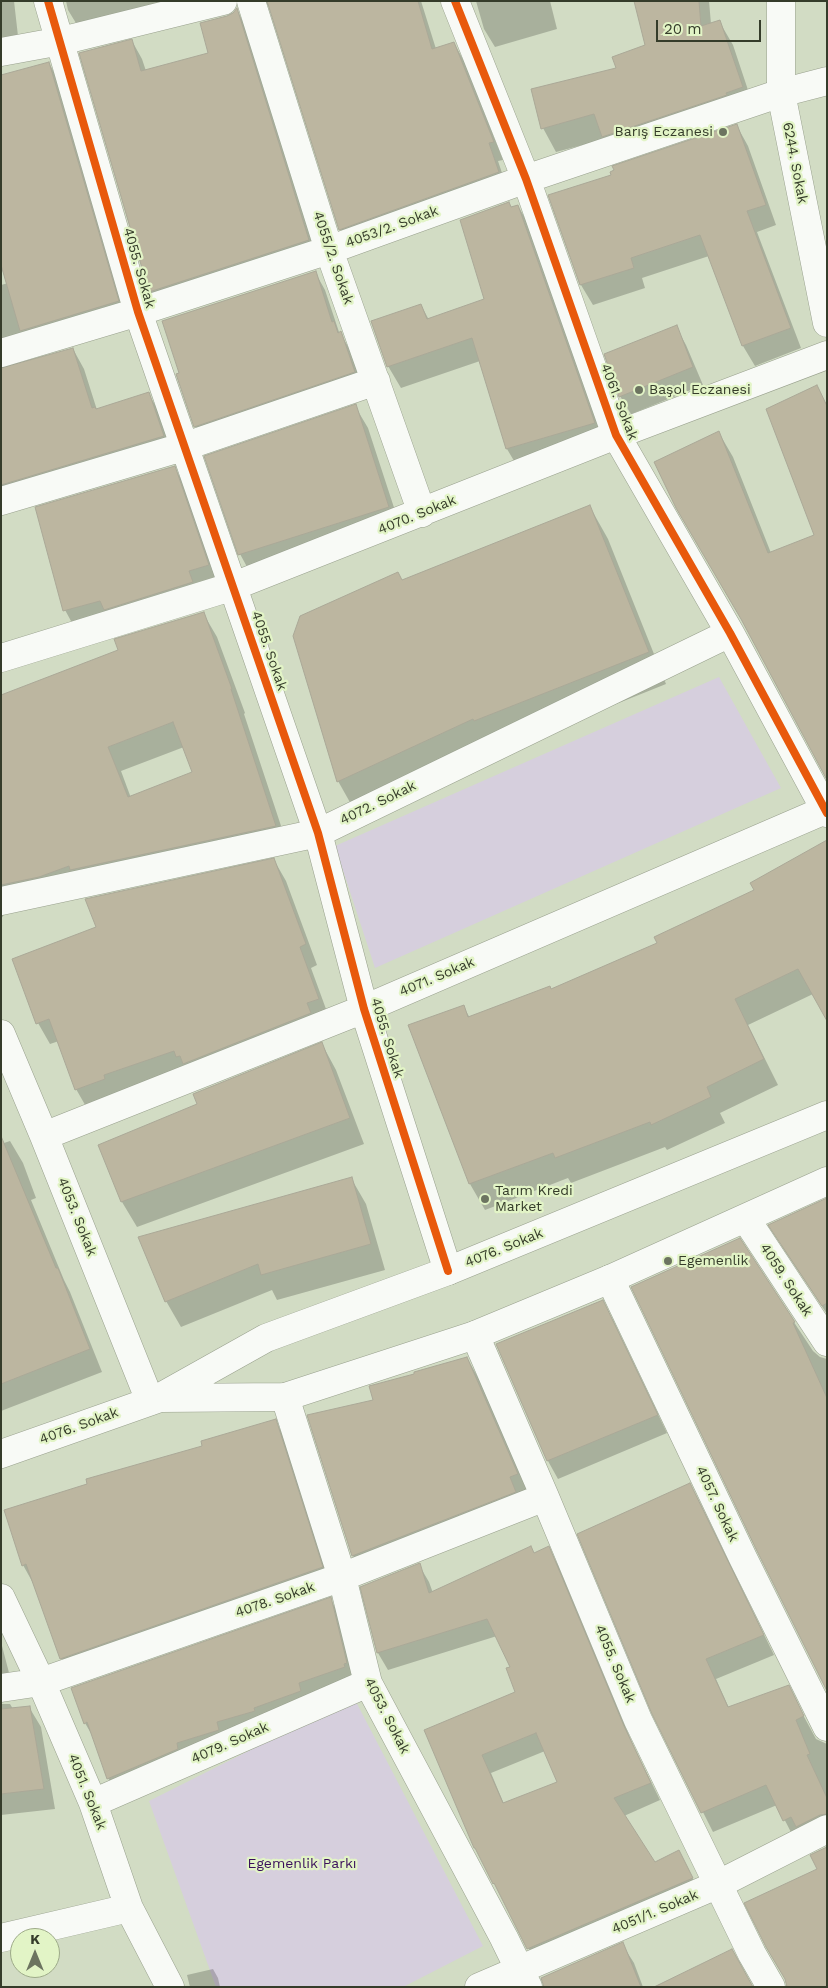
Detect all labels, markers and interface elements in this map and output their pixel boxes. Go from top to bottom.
scale bar [658,10,763,42]
text: 20 m [664,20,702,38]
street label: 6244. Sokak [779,121,811,205]
place label: Barış Eczanesi [615,124,713,140]
marker: Barış Eczanesi [717,126,729,138]
street label: 4053/2. Sokak [343,202,441,252]
street label: 4055/2. Sokak [309,209,357,307]
street label: 4055. Sokak [119,226,159,310]
street label: 4061. Sokak [597,361,641,443]
place label: Başol Eczanesi [649,382,751,398]
marker: Başol Eczanesi [633,384,645,396]
street label: 4070. Sokak [376,492,458,538]
street label: 4055. Sokak [248,609,290,693]
street label: 4072. Sokak [337,777,419,829]
street label: 4071. Sokak [397,954,477,1000]
street label: 4055. Sokak [367,996,407,1080]
street label: 4053. Sokak [54,1175,100,1259]
place label: Tarım Kredi Market [495,1183,573,1216]
marker: Tarım Kredi Market [479,1193,491,1205]
street label: 4076. Sokak [463,1225,545,1271]
street label: 4059. Sokak [756,1240,816,1320]
place label: Egemenlik [678,1253,748,1269]
marker: Egemenlik [662,1255,674,1267]
street label: 4076. Sokak [37,1404,121,1448]
street label: 4057. Sokak [692,1464,742,1544]
street label: 4078. Sokak [233,1579,317,1621]
street label: 4055. Sokak [591,1622,639,1706]
street label: 4053. Sokak [361,1675,413,1757]
street label: 4079. Sokak [189,1718,271,1768]
street label: 4051. Sokak [64,1752,110,1832]
park label: Egemenlik Parkı [247,1856,357,1872]
street label: 4051/1. Sokak [609,1886,701,1938]
north arrow [10,1928,60,1978]
text: K [30,1931,40,1947]

